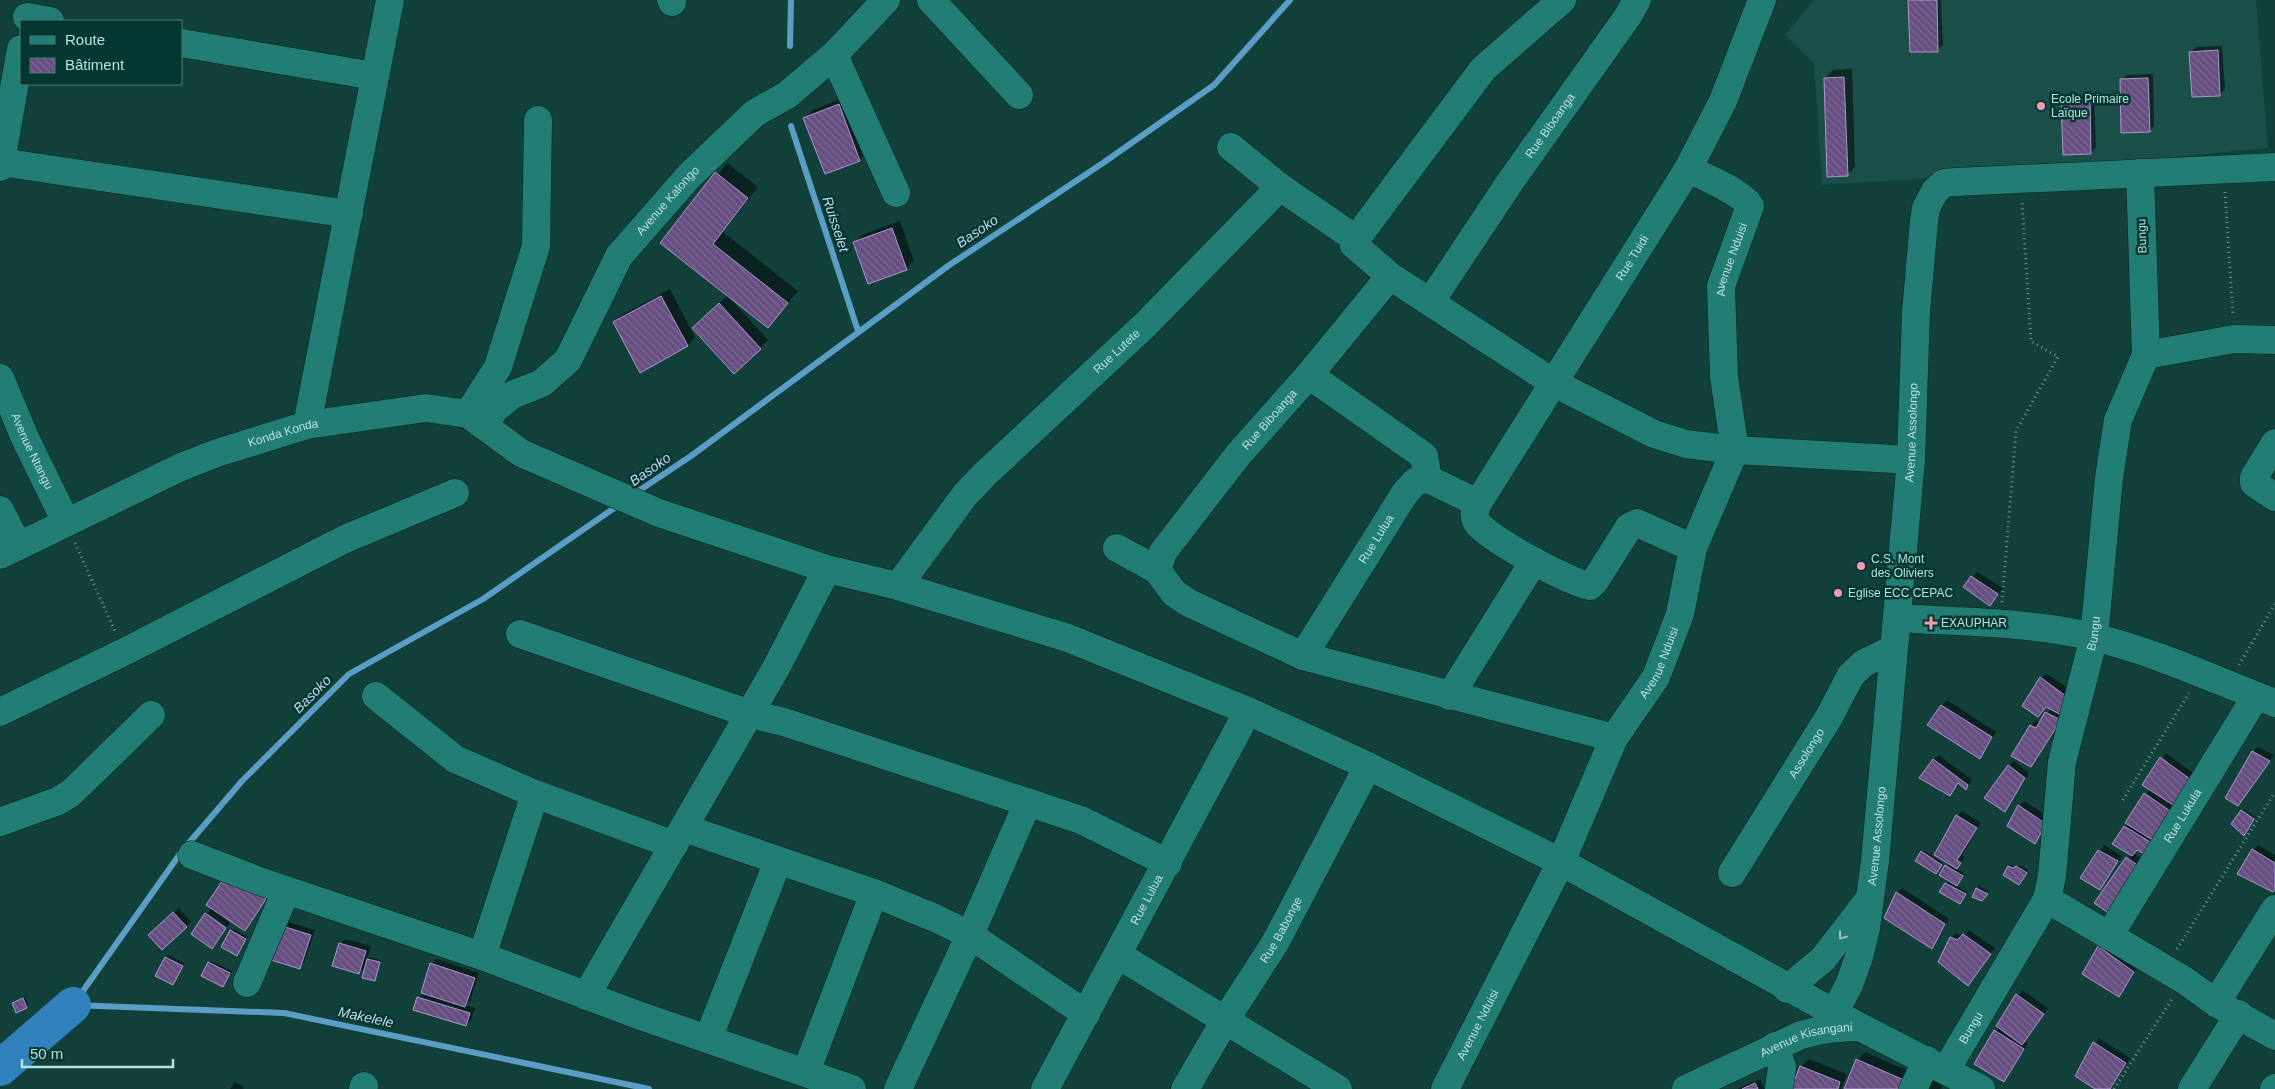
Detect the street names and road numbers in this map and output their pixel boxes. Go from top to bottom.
street label: Rue Biboanga [1522,90,1578,161]
street label: Avenue Kalongo [633,163,702,238]
street label: Bungu [2134,218,2150,254]
street label: Avenue Nduisi [1713,221,1750,297]
street label: Rue Tuidi [1613,233,1652,283]
street label: Rue Lutete [1090,326,1143,377]
street label: Avenue Assolongo [1902,382,1921,483]
street label: Rue Biboanga [1239,386,1300,453]
street label: Avenue Ntangu [8,411,56,492]
street label: Konda Konda [246,416,319,450]
street label: Rue Lulua [1356,512,1397,566]
street label: Bungu [2084,616,2103,652]
street label: Avenue Nduisi [1636,625,1681,701]
street label: Assolongo [1786,725,1827,781]
street label: Avenue Assolongo [1865,786,1889,886]
street label: Rue Lukula [2161,786,2205,845]
street label: Rue Lulua [1128,872,1166,927]
street label: Rue Babonge [1257,894,1305,966]
street label: Avenue Nduisi [1454,987,1502,1062]
street label: Bungu [1956,1009,1986,1046]
street label: Avenue Kisangani [1758,1020,1853,1060]

